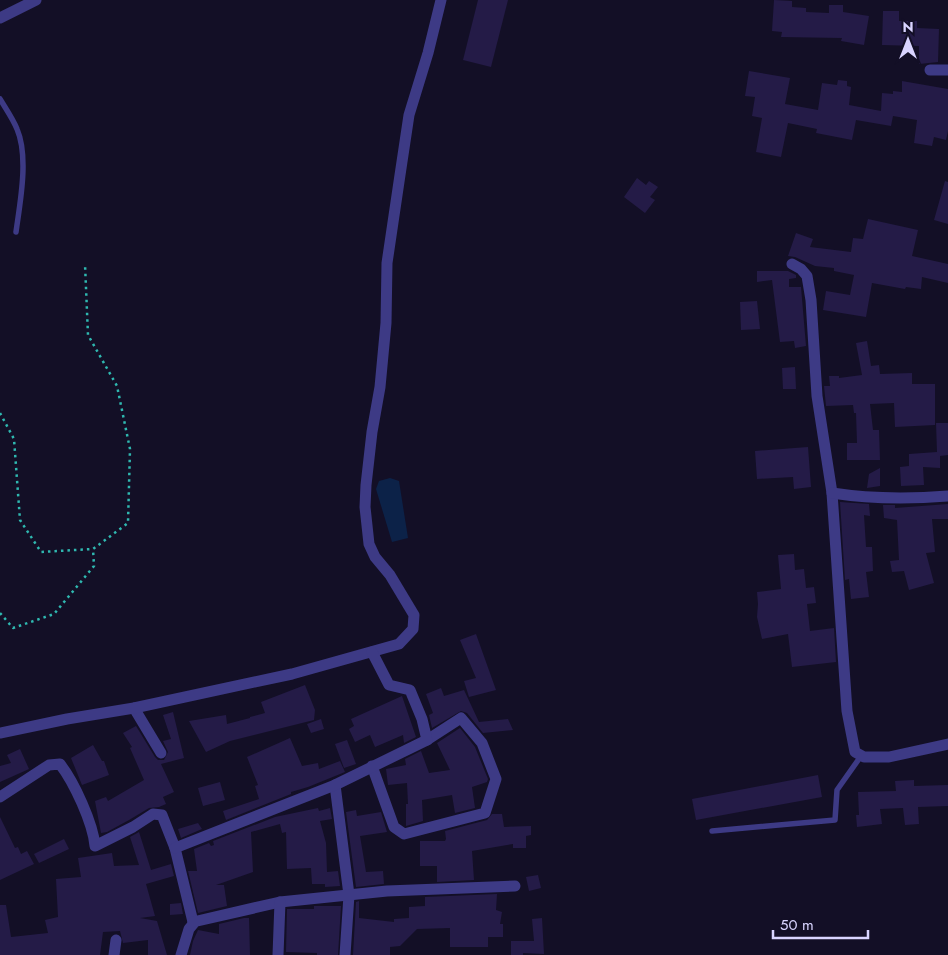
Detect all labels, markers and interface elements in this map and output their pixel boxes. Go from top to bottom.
north arrow [883,15,933,65]
text: N [902,17,914,37]
scale bar [773,908,868,940]
text: 50 m [780,914,814,936]

